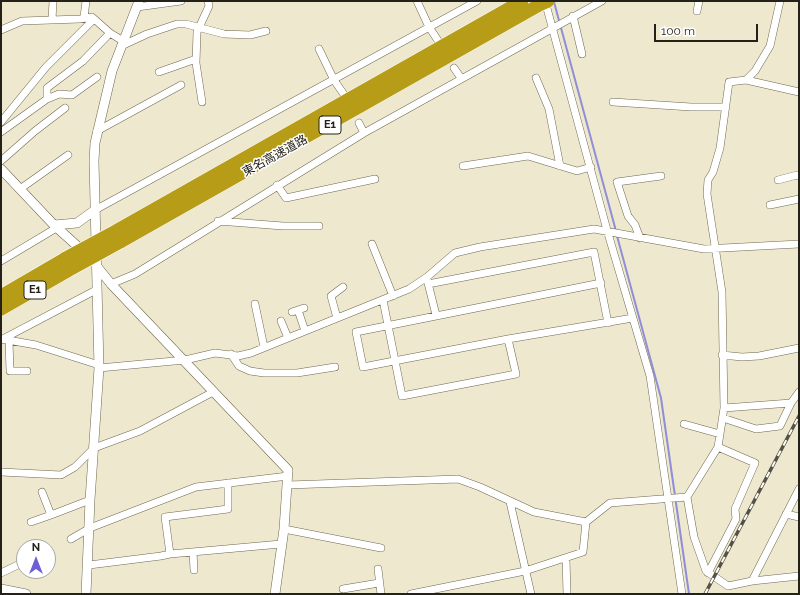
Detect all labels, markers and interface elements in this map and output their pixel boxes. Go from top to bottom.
scale bar [656,16,760,42]
text: 100 m [661,24,695,38]
road number: E1 [319,116,341,134]
street label: 東名高速道路 [240,132,310,180]
road number: E1 [24,281,46,299]
north arrow [16,539,56,579]
text: N [32,541,40,554]

